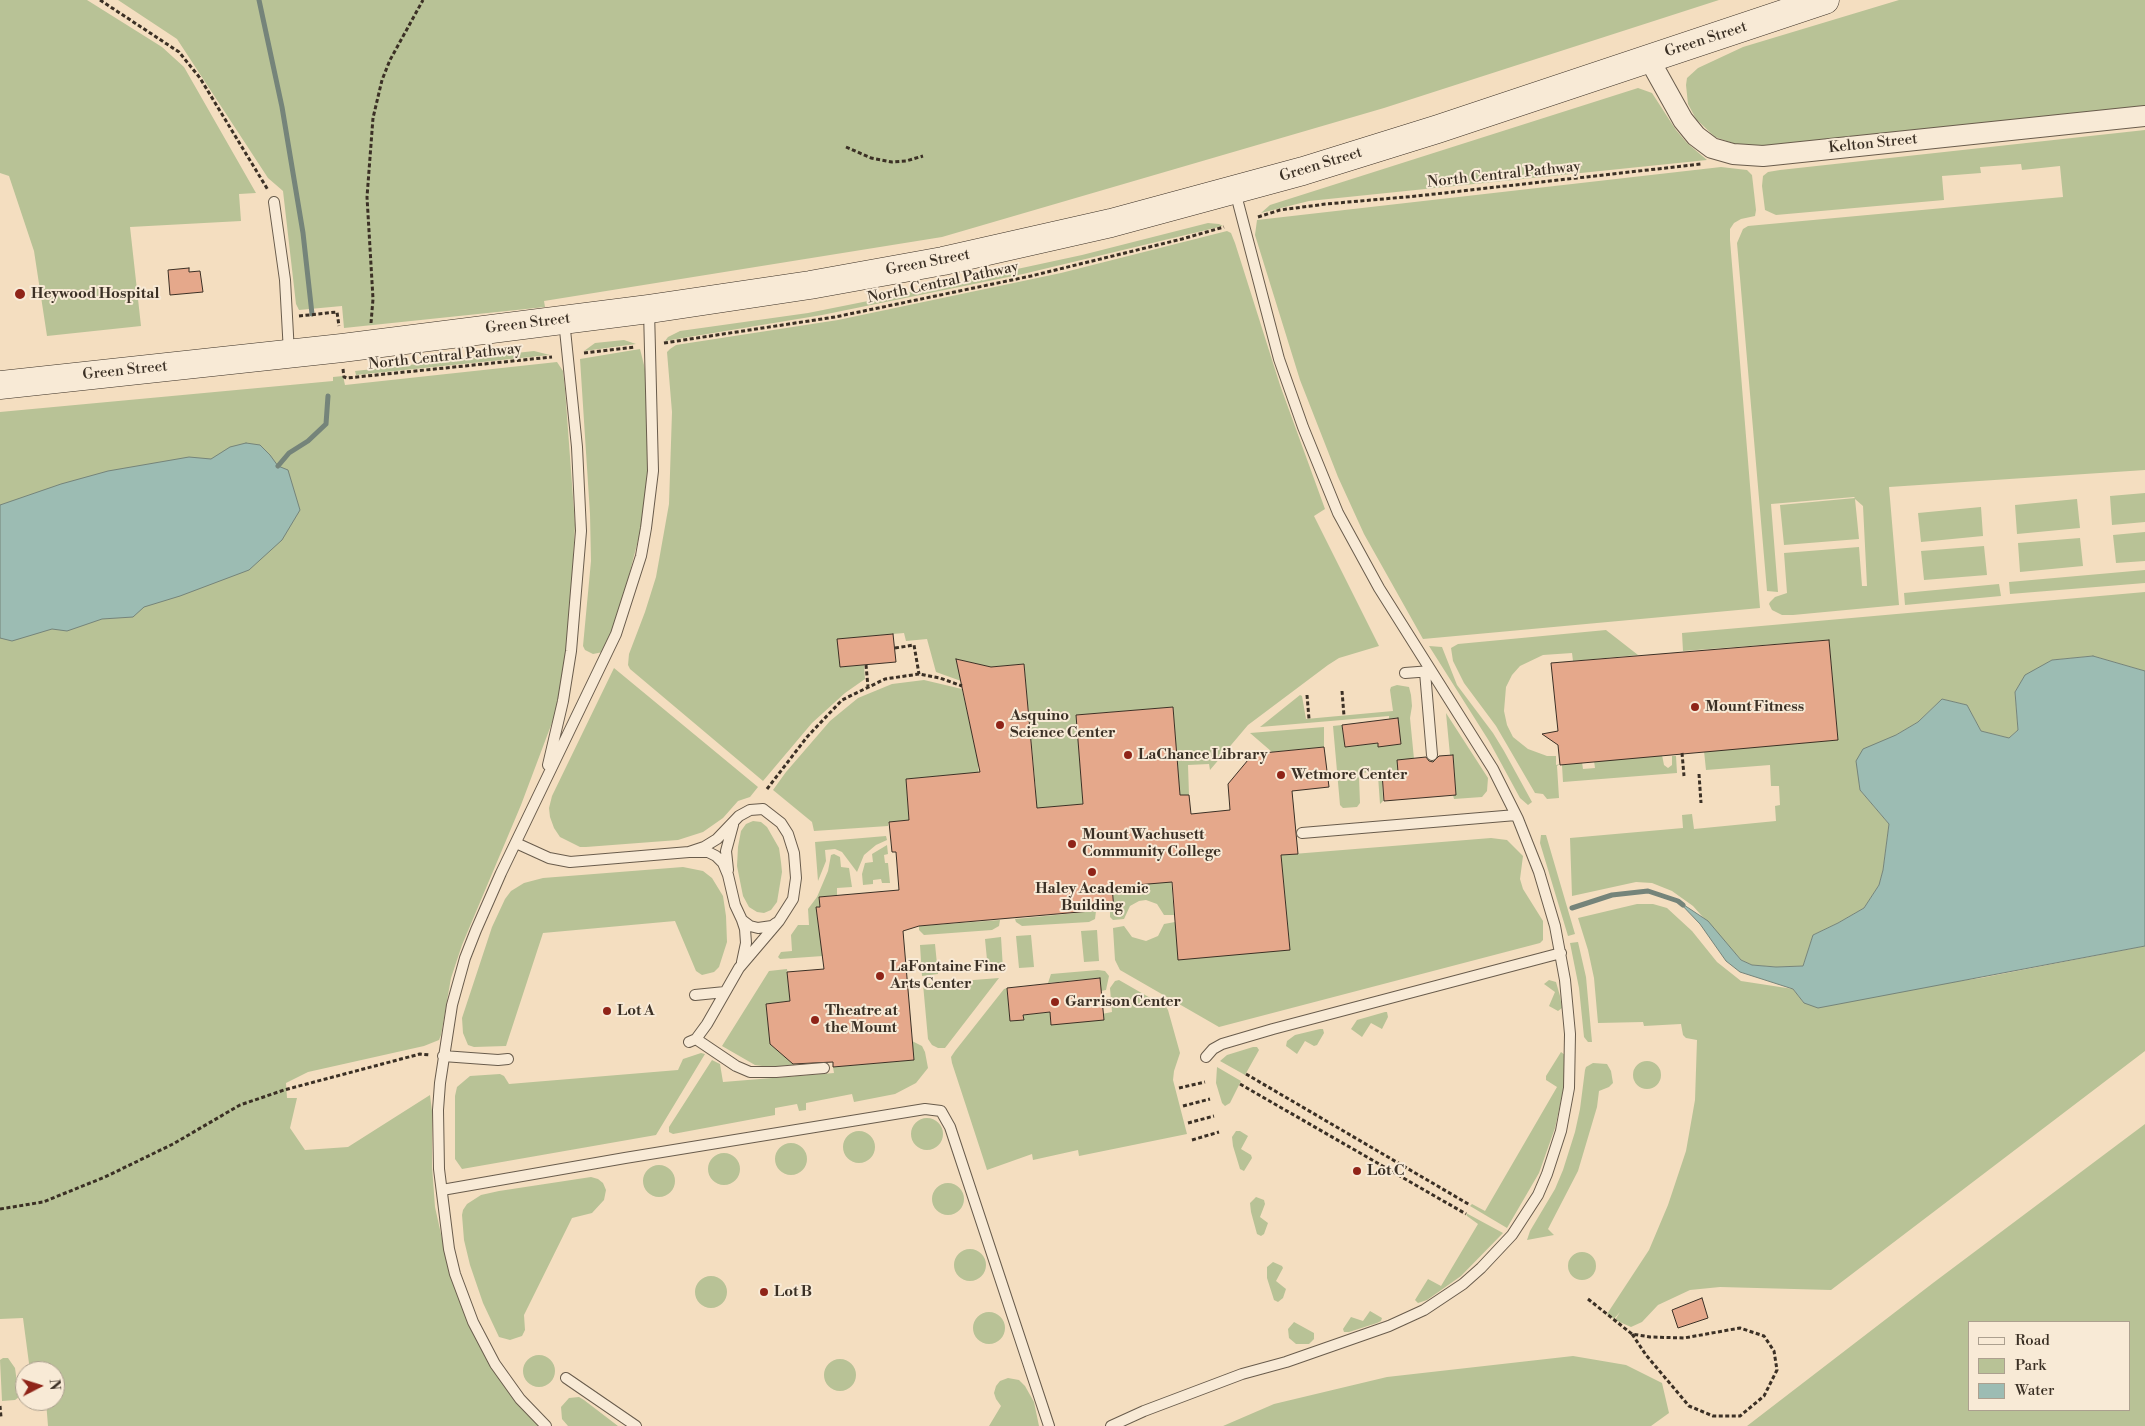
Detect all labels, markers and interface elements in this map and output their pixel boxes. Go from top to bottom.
street label: Green Street [1663,18,1749,62]
street label: Kelton Street [1828,130,1918,158]
street label: Green Street [1278,144,1364,186]
street label: North Central Pathway [1426,158,1582,192]
street label: Green Street [884,246,972,280]
street label: North Central Pathway [866,258,1020,308]
place label: Heywood Hospital [31,285,159,303]
marker: Heywood Hospital [13,287,27,301]
street label: Green Street [485,310,571,338]
street label: North Central Pathway [367,340,523,374]
street label: Green Street [82,358,168,384]
place label: Mount Fitness [1705,698,1804,716]
marker: Mount Fitness [1689,701,1701,713]
place label: Asquino Science Center [1010,707,1116,742]
marker: Asquino Science Center [994,719,1006,731]
place label: LaChance Library [1138,746,1267,764]
marker: LaChance Library [1122,749,1134,761]
place label: Wetmore Center [1291,766,1408,784]
marker: Wetmore Center [1275,769,1287,781]
place label: Mount Wachusett Community College [1082,826,1221,861]
marker: Mount Wachusett Community College [1066,838,1078,850]
marker: Haley Academic Building [1086,866,1098,878]
place label: Haley Academic Building [1035,880,1149,915]
place label: LaFontaine Fine Arts Center [890,958,1006,993]
marker: LaFontaine Fine Arts Center [874,970,886,982]
place label: Garrison Center [1065,993,1181,1011]
marker: Garrison Center [1049,996,1061,1008]
place label: Lot A [617,1002,654,1020]
place label: Theatre at the Mount [825,1002,898,1037]
marker: Lot A [601,1005,613,1017]
marker: Theatre at the Mount [809,1014,821,1026]
place label: Lot C [1367,1162,1404,1180]
marker: Lot C [1351,1165,1363,1177]
place label: Lot B [774,1283,812,1301]
marker: Lot B [758,1286,770,1298]
legend [1968,1321,2130,1411]
text: Road [2015,1331,2050,1350]
text: Park [2015,1356,2046,1375]
north arrow [15,1361,65,1411]
text: N [44,1378,63,1391]
text: Water [2015,1381,2054,1400]

